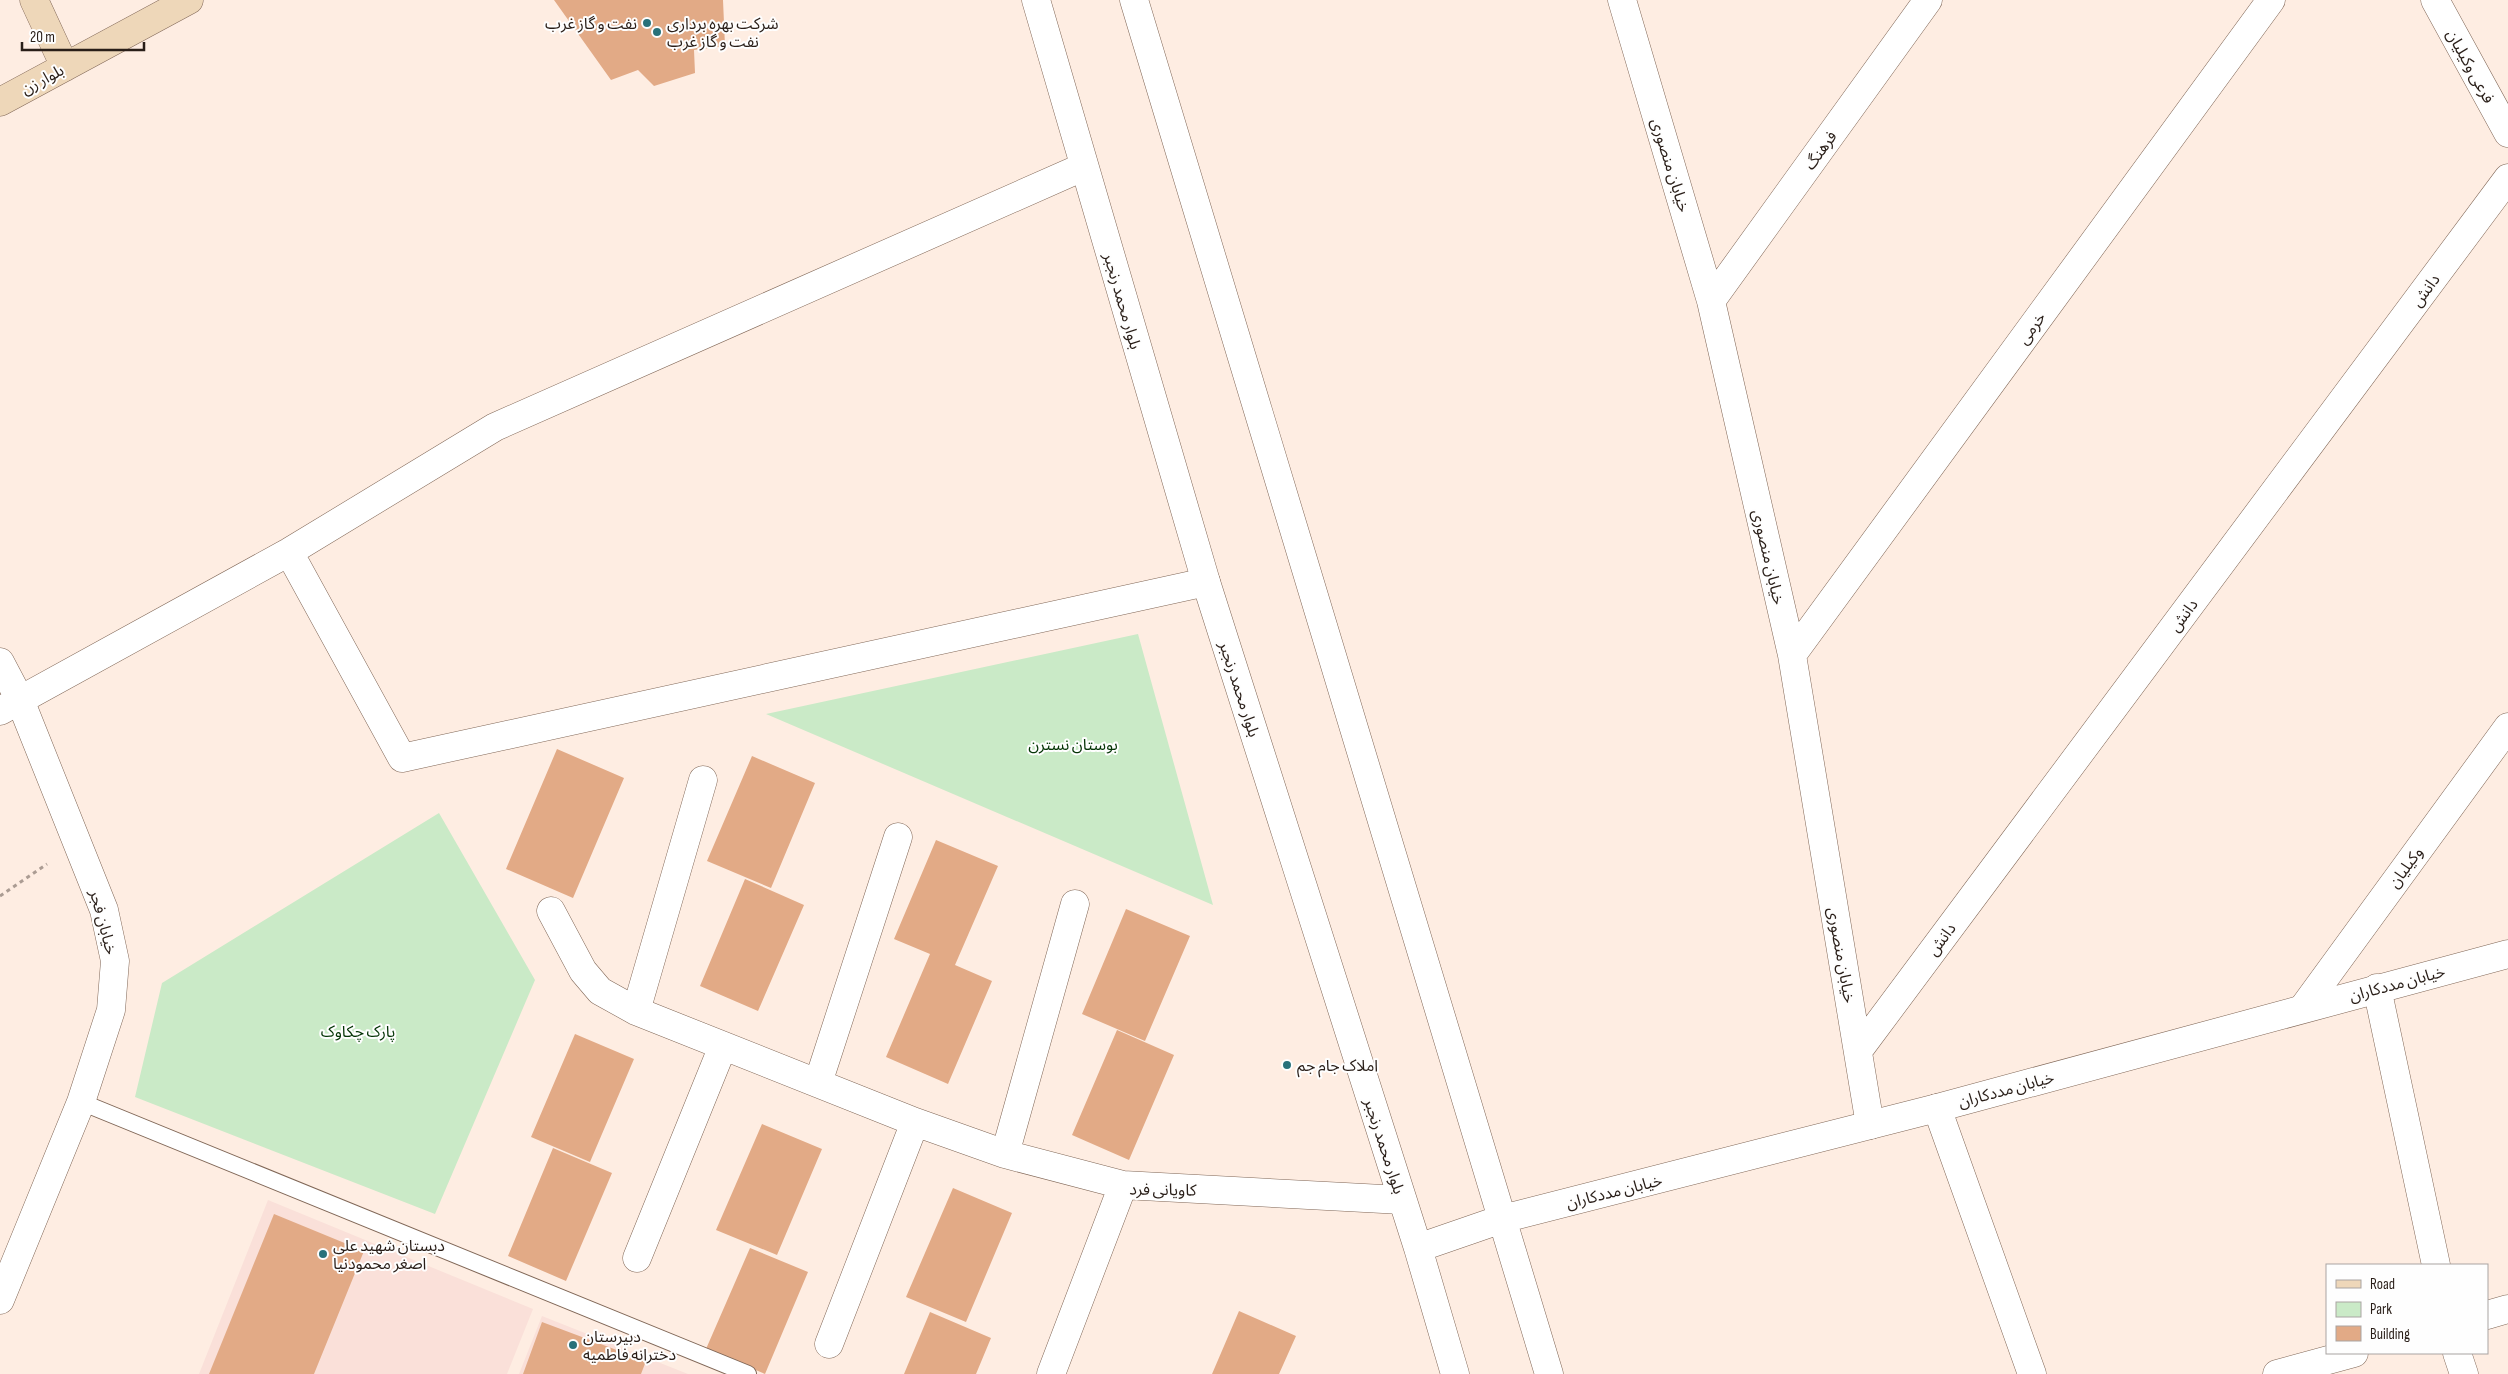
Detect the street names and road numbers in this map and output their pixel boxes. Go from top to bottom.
street label: فرعی وکیلیان [2442,26,2498,107]
street label: بلوار زن [18,61,67,99]
street label: خیابان منصوری [1646,116,1693,215]
street label: فرهنگ [1801,128,1842,174]
street label: بلوار محمد رنجبر [1098,250,1144,352]
street label: دانش [2408,271,2445,311]
street label: خرمی [2014,309,2050,349]
street label: خیابان منصوری [1747,508,1788,607]
street label: دانش [2166,596,2203,636]
street label: بلوار محمد رنجبر [1214,638,1263,740]
street label: وکیلیان [2385,844,2427,892]
street label: خیابان فجر [85,887,120,957]
street label: خیابان منصوری [1823,906,1858,1005]
street label: دانش [1924,920,1961,960]
street label: خیابان مددکاران [2347,963,2447,1006]
street label: خیابان مددکاران [1956,1069,2056,1112]
street label: بلوار محمد رنجبر [1359,1095,1408,1197]
street label: خیابان مددکاران [1564,1171,1664,1214]
street label: کاویانی فرد [1129,1180,1197,1201]

